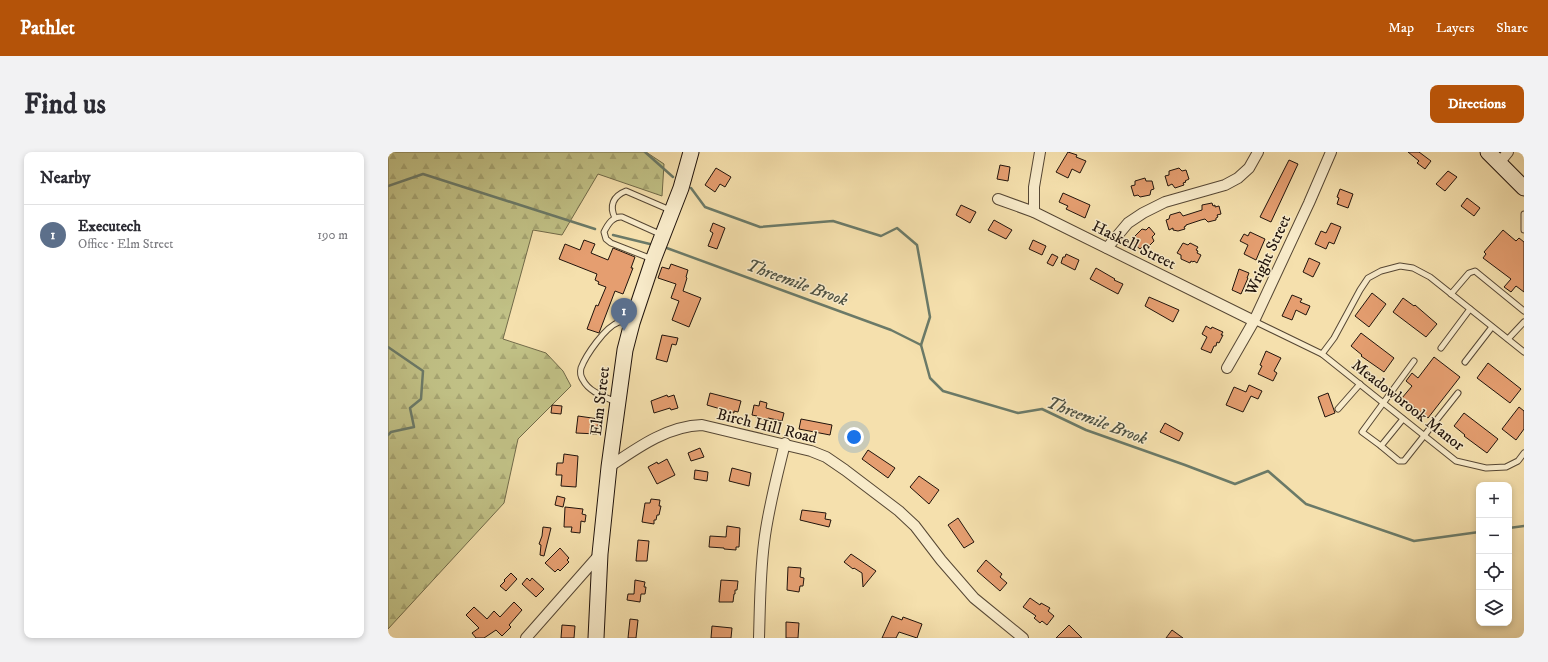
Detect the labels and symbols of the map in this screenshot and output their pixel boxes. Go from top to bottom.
street label: Wright Street [1240,212,1295,299]
street label: Haskell Street [1089,216,1179,274]
water label: Threemile Brook [743,255,851,312]
pin: 1 [611,298,637,331]
street label: Meadowbrook Manor [1348,355,1468,455]
street label: Elm Street [586,365,614,437]
water label: Threemile Brook [1044,392,1151,451]
street label: Birch Hill Road [715,404,819,448]
your location [844,427,864,447]

